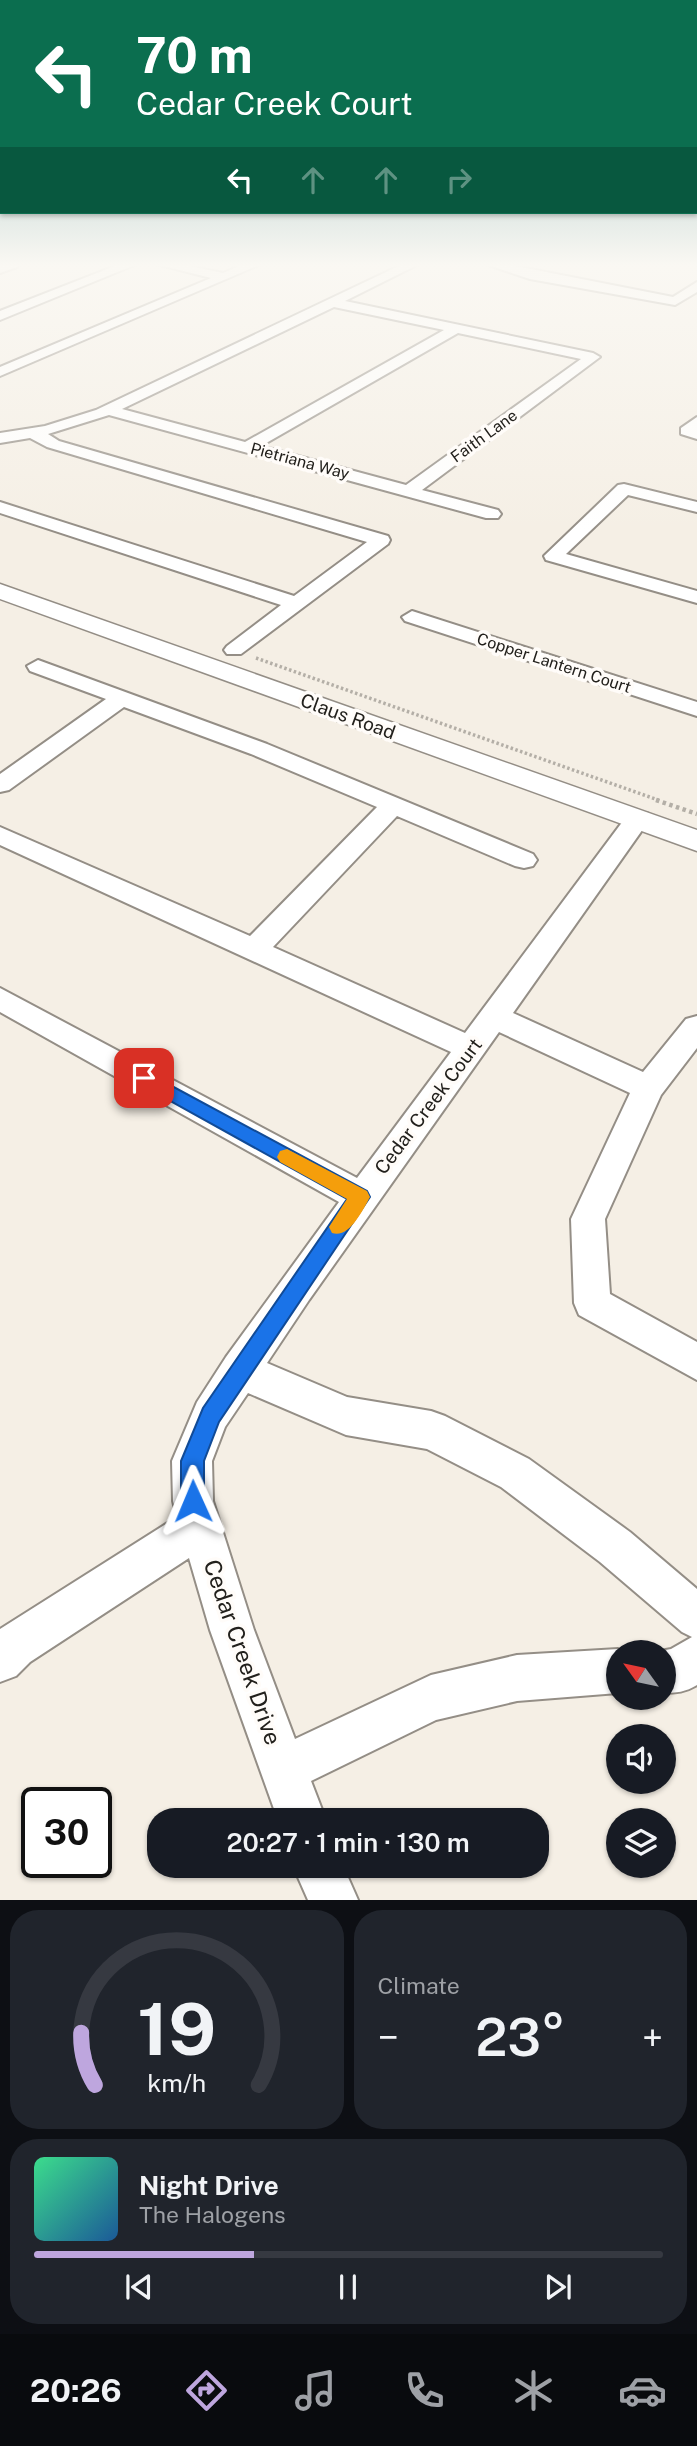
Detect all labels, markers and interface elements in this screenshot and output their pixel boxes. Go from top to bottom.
text: 70 m [136,26,253,84]
icon: left [21,28,112,119]
text: Cedar Creek Court [136,85,413,122]
icon: left [221,161,259,199]
icon: ahead [294,161,332,199]
icon: ahead [367,161,405,199]
icon: right [440,161,478,199]
street label: Faith Lane [447,406,521,466]
street label: Pietriana Way [249,439,352,483]
street label: Copper Lantern Court [474,629,634,697]
street label: Claus Road [298,689,398,743]
street label: Cedar Creek Court [370,1034,486,1178]
pin [114,1048,174,1108]
icon: arrive [125,1059,163,1097]
position arrow [156,1464,230,1538]
street label: Cedar Creek Drive [199,1556,287,1748]
north arrow [606,1640,676,1710]
map controls [606,1640,676,1878]
button: sound [606,1724,676,1794]
speed limit sign: 30 [21,1787,112,1878]
button: layers [606,1808,676,1878]
text: 20:27 · 1 min · 130 m [226,1827,470,1858]
text: Climate [378,1972,460,1999]
text: 19 [137,1987,216,2072]
text: 23° [475,2007,565,2068]
text: − [378,2015,399,2060]
text: + [642,2015,663,2060]
text: km/h [147,2068,206,2098]
text: Night Drive [139,2170,279,2201]
text: The Halogens [139,2201,286,2228]
icon: previous [120,2268,158,2306]
icon: pause [329,2268,367,2306]
icon: next [539,2268,577,2306]
icon: directions [182,2366,231,2415]
icon: music [291,2366,340,2415]
icon: phone [400,2366,449,2415]
icon: climate [509,2366,558,2415]
icon: car [618,2366,667,2415]
text: 20:26 [30,2372,122,2409]

